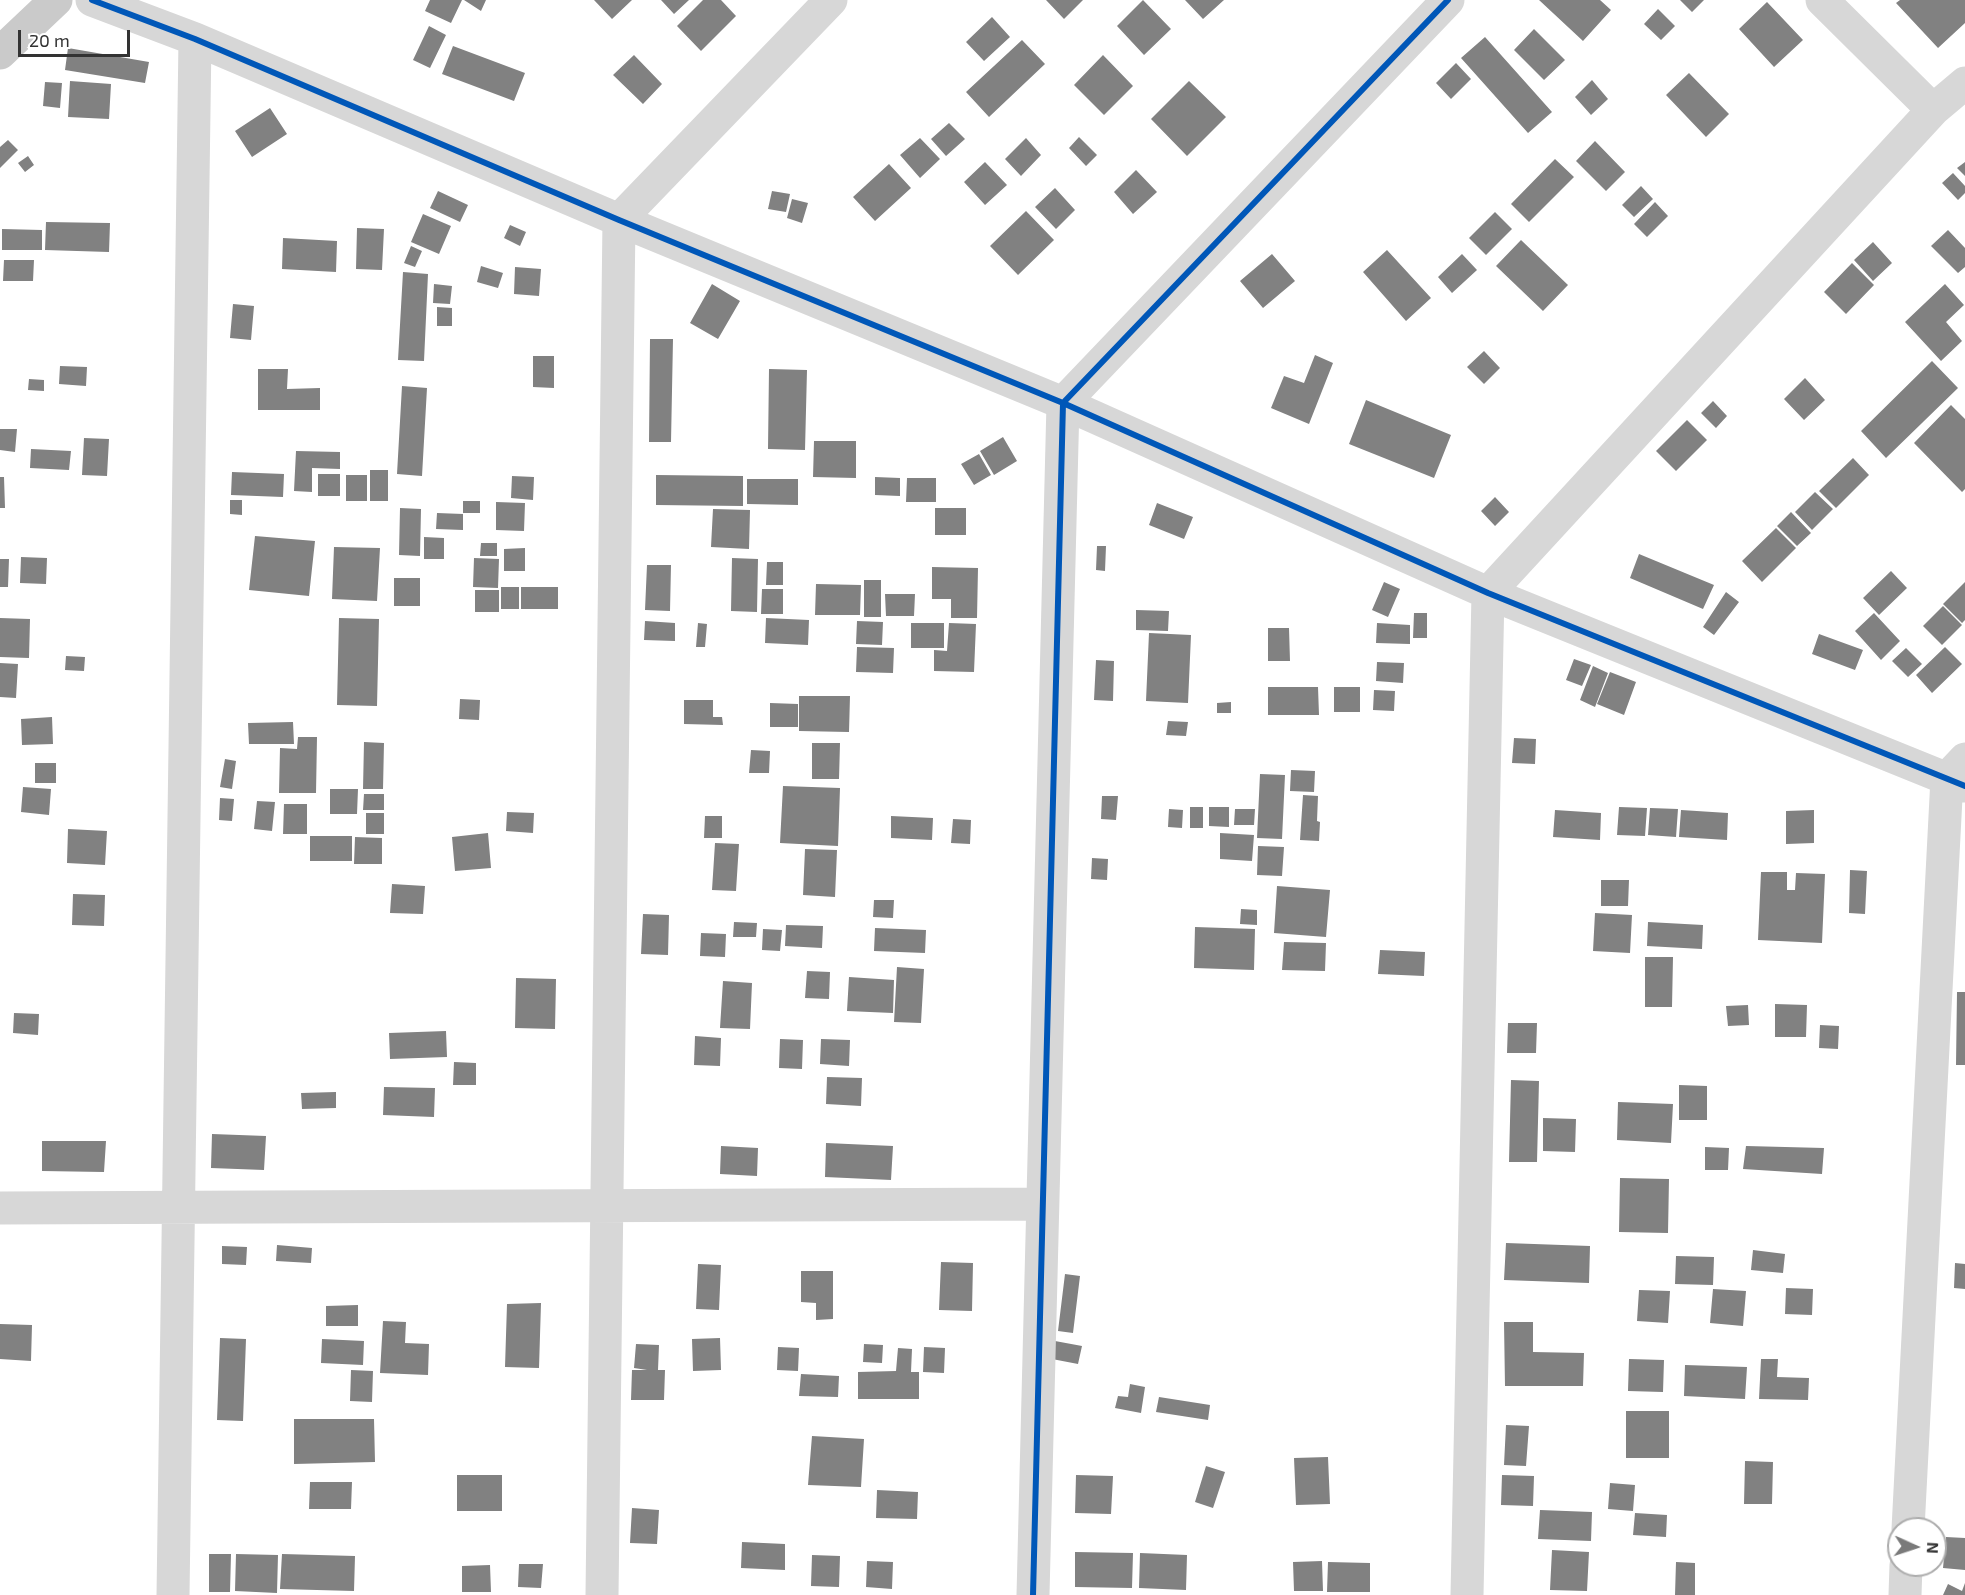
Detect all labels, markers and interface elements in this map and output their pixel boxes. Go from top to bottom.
scale bar [21,18,134,56]
text: 20 m [29,29,70,51]
north arrow [1887,1517,1947,1577]
text: N [1924,1542,1943,1554]

